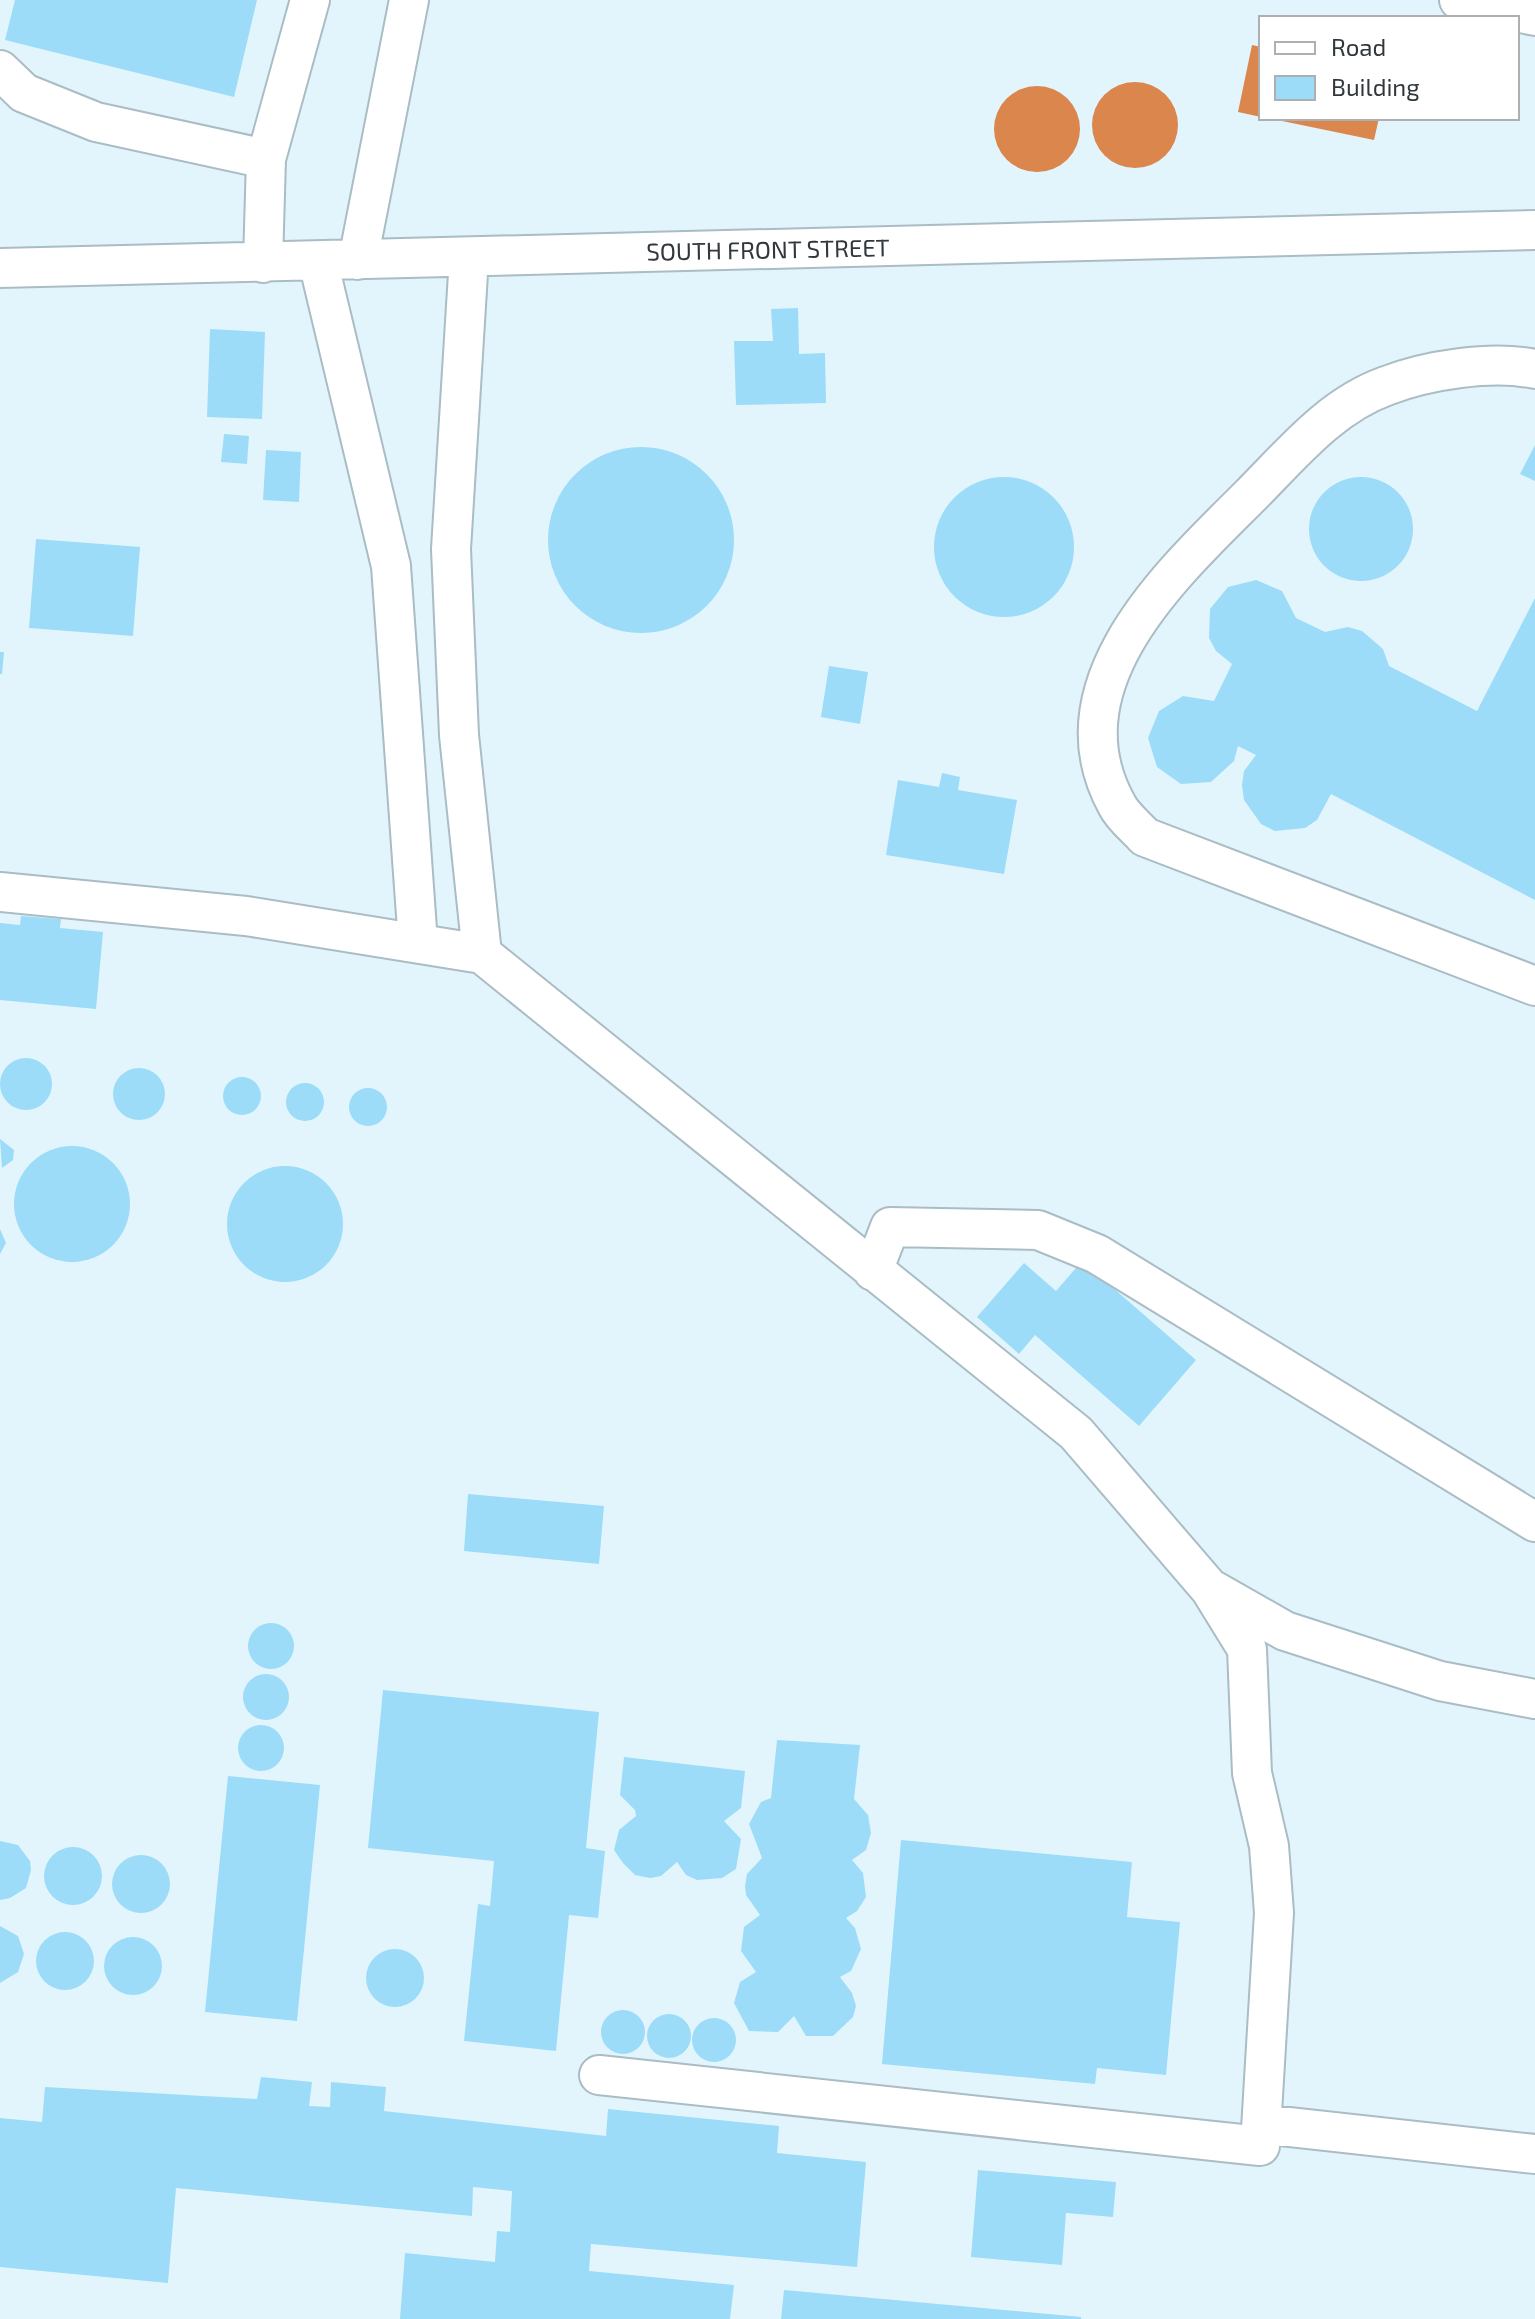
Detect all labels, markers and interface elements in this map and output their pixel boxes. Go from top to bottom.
legend [1259,16,1519,120]
text: Road [1331,32,1386,61]
text: Building [1331,72,1420,101]
street label: SOUTH FRONT STREET [646,232,890,266]

